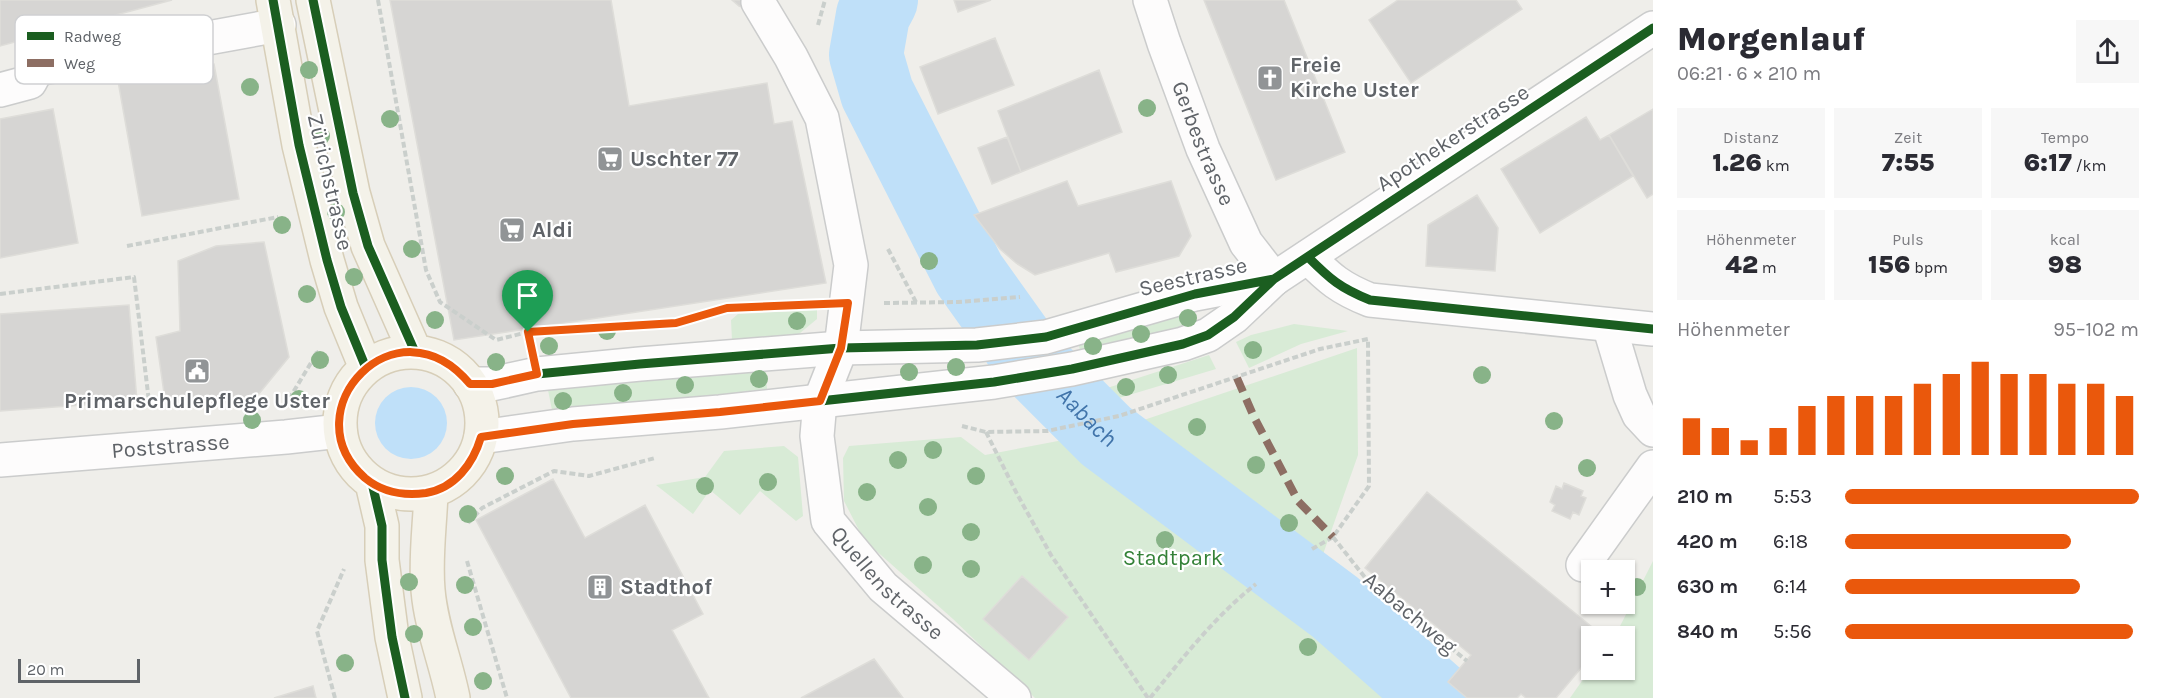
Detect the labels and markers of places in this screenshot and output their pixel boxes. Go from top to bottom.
place label: Freie Kirche Uster [1290,52,1419,103]
church icon: Freie Kirche Uster [1255,63,1285,93]
supermarket icon: Uschter 77 [595,144,625,174]
place label: Uschter 77 [630,146,739,172]
supermarket icon: Aldi [497,215,527,245]
place label: Aldi [532,217,573,243]
pin [502,270,553,332]
public building icon: Primarschulepflege Uster [182,356,212,386]
place label: Primarschulepflege Uster [64,388,330,414]
building icon: Stadthof [585,572,615,602]
place label: Stadthof [620,574,713,600]

